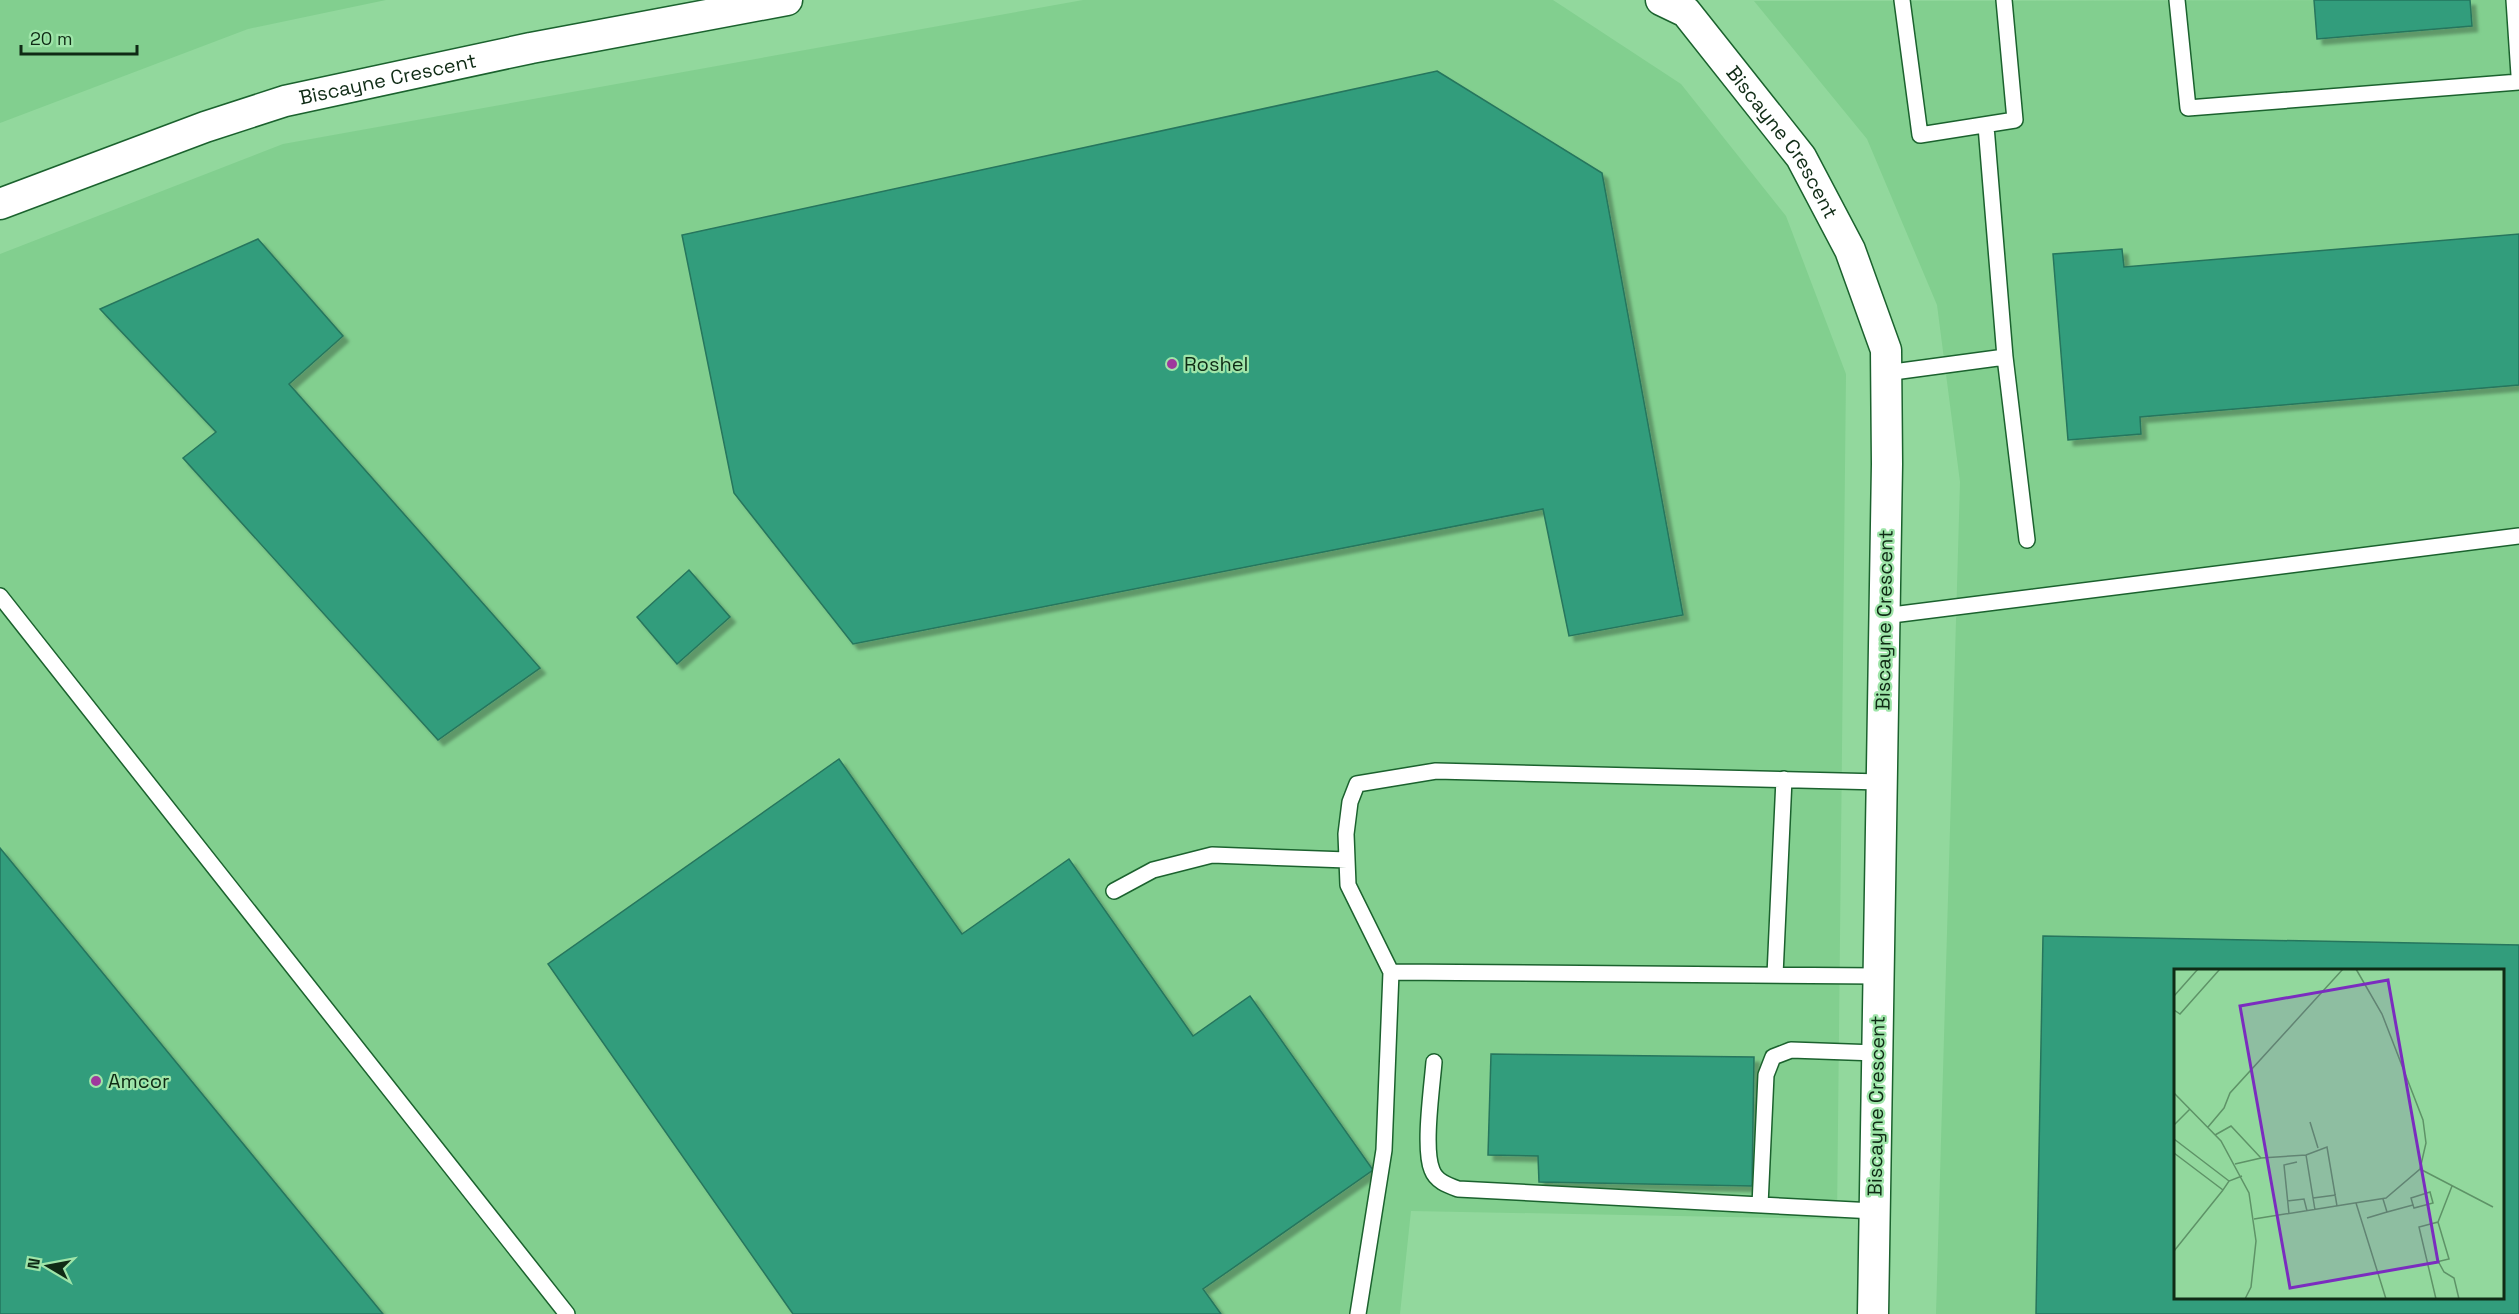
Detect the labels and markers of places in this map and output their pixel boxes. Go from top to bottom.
place label: Roshel [1184,351,1249,377]
marker: Roshel [1165,357,1179,371]
place label: Amcor [108,1068,170,1094]
marker: Amcor [89,1074,103,1088]

